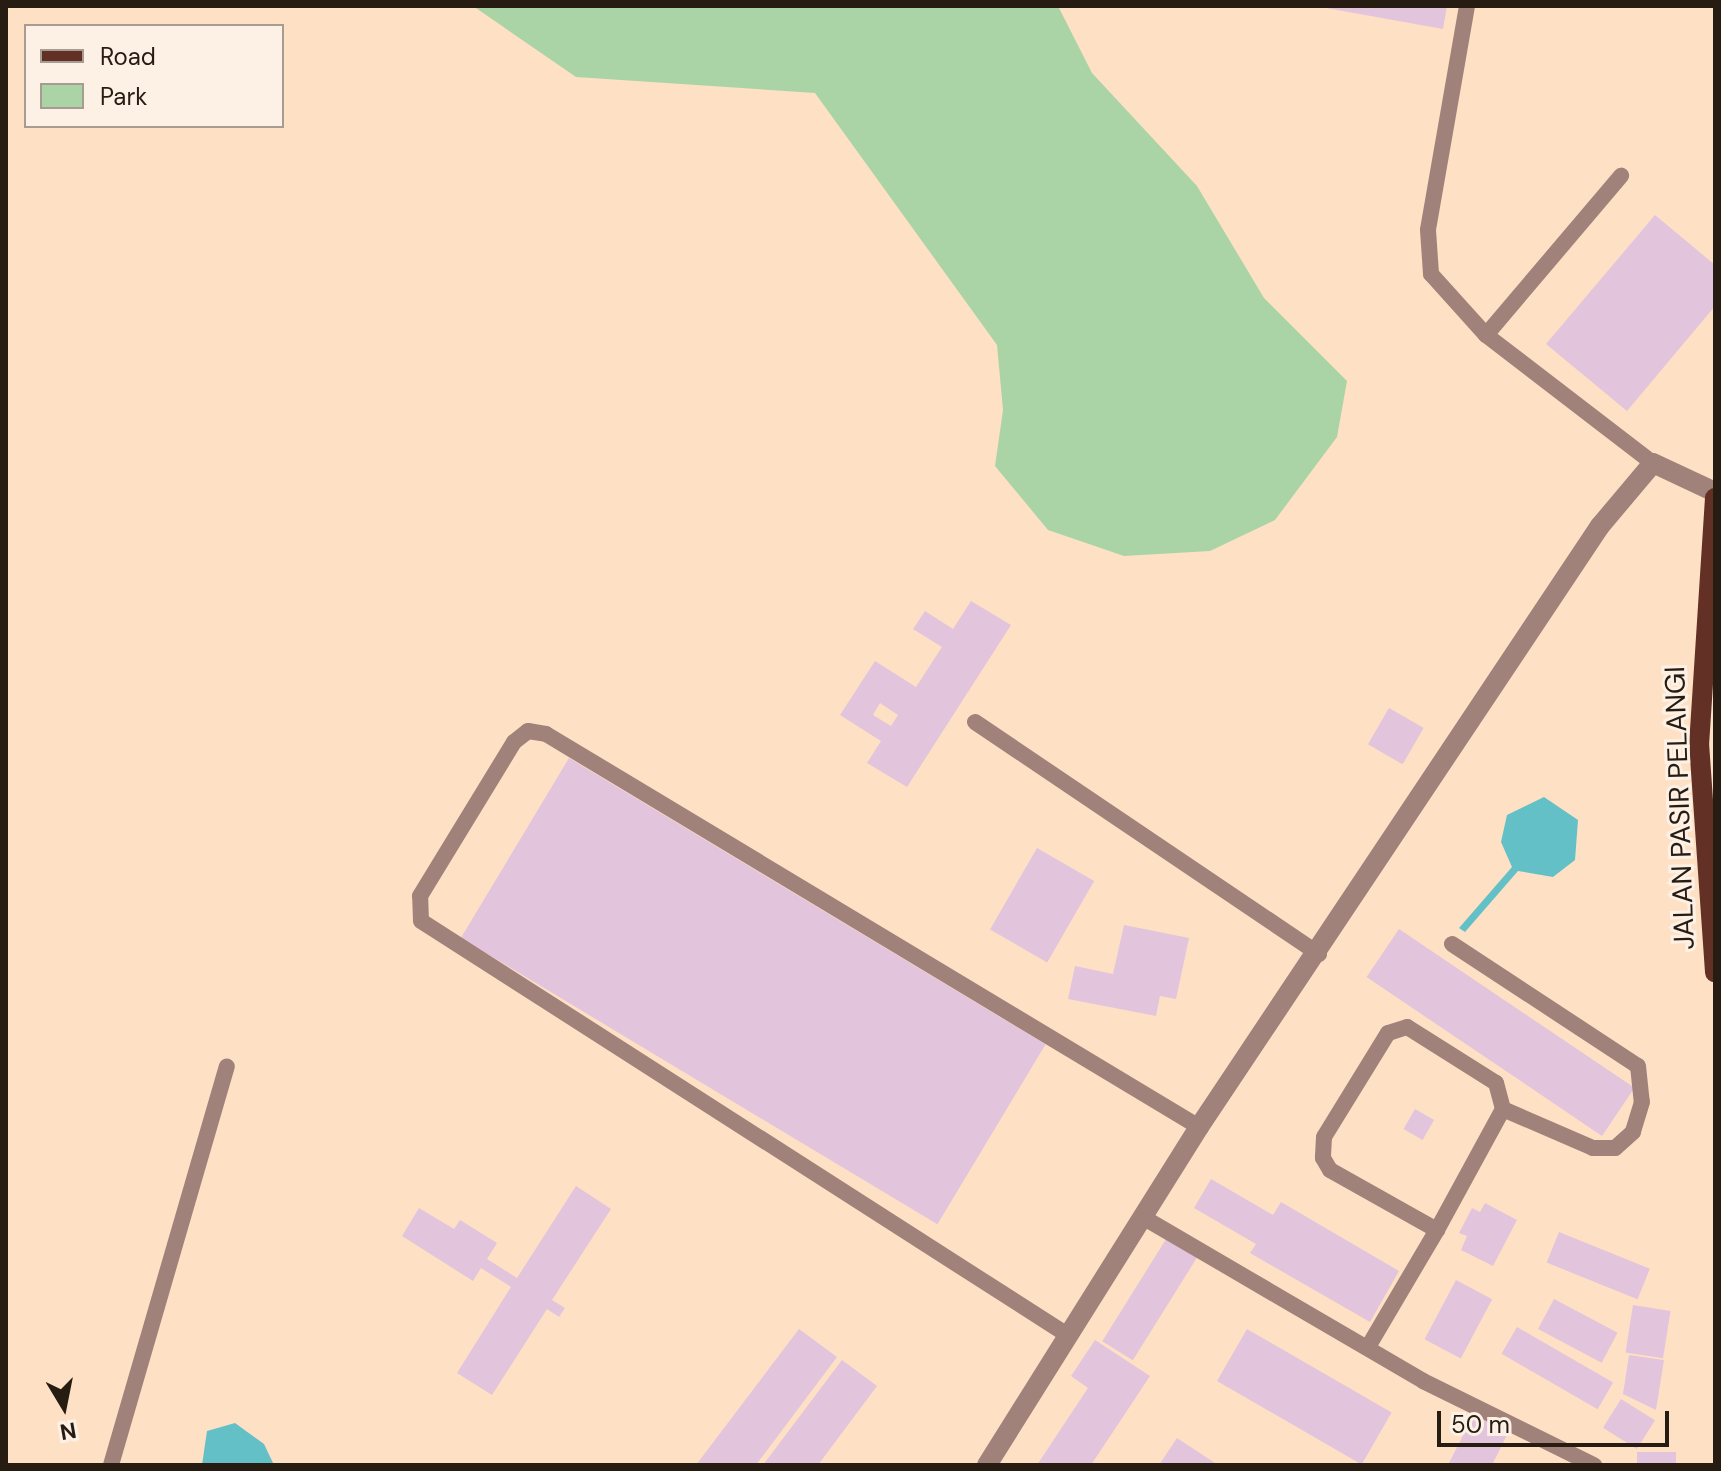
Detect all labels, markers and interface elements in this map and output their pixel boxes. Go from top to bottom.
legend [24,24,284,128]
text: Road [100,41,156,72]
text: Park [100,81,147,112]
street label: JALAN PASIR PELANGI [1658,666,1702,950]
north arrow [24,1367,104,1447]
scale bar [1441,1395,1673,1445]
text: 50 m [1451,1409,1510,1440]
text: N [58,1415,79,1447]

